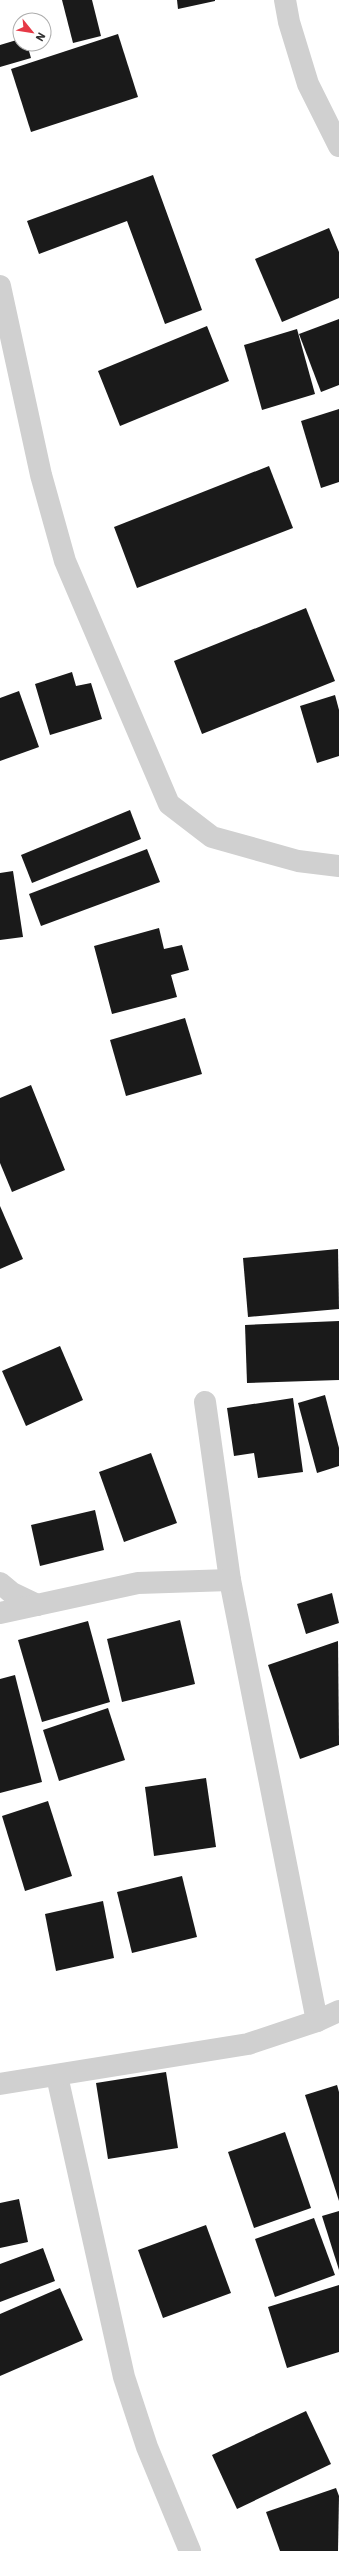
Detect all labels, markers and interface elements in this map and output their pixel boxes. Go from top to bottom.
north arrow [12,12,52,52]
text: N [33,30,49,44]

